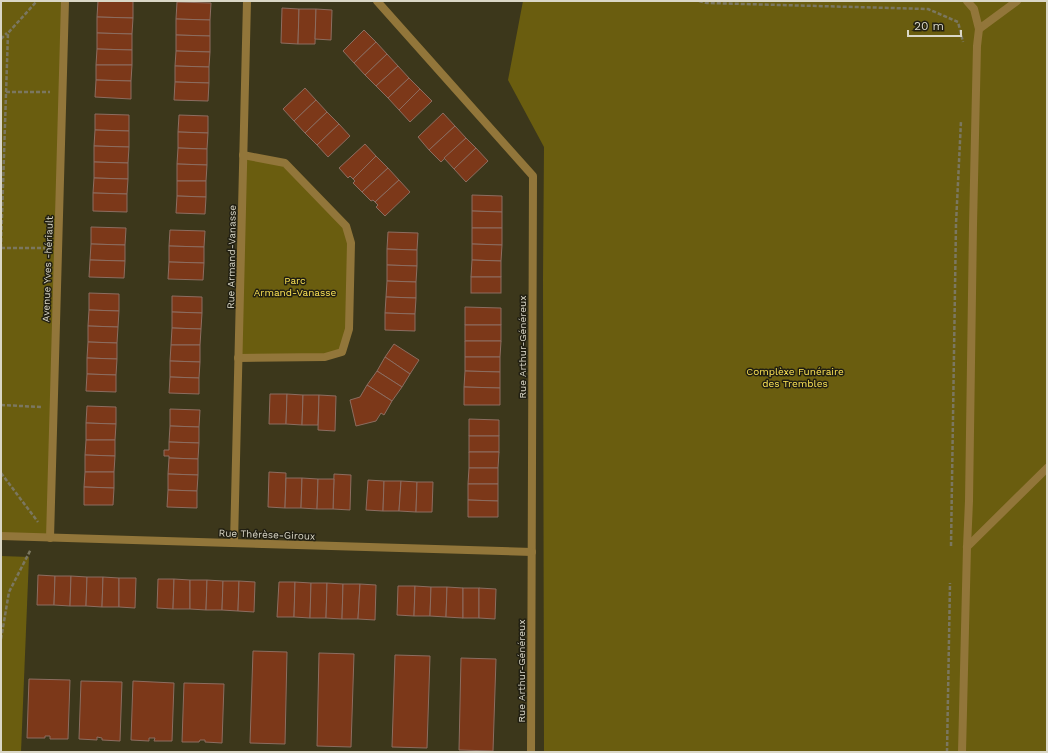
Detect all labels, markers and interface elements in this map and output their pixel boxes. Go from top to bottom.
scale bar [908,12,961,38]
text: 20 m [914,19,944,33]
street label: Rue Armand-Vanasse [225,205,238,309]
street label: Avenue Yves -hériault [40,215,55,322]
park label: Parc Armand-Vanasse [254,275,337,298]
street label: Rue Arthur-Généreux [517,295,528,399]
park label: Complèxe Funéraire des Trembles [746,366,844,389]
street label: Rue Thérèse-Giroux [219,527,315,542]
street label: Rue Arthur-Généreux [516,619,527,723]

